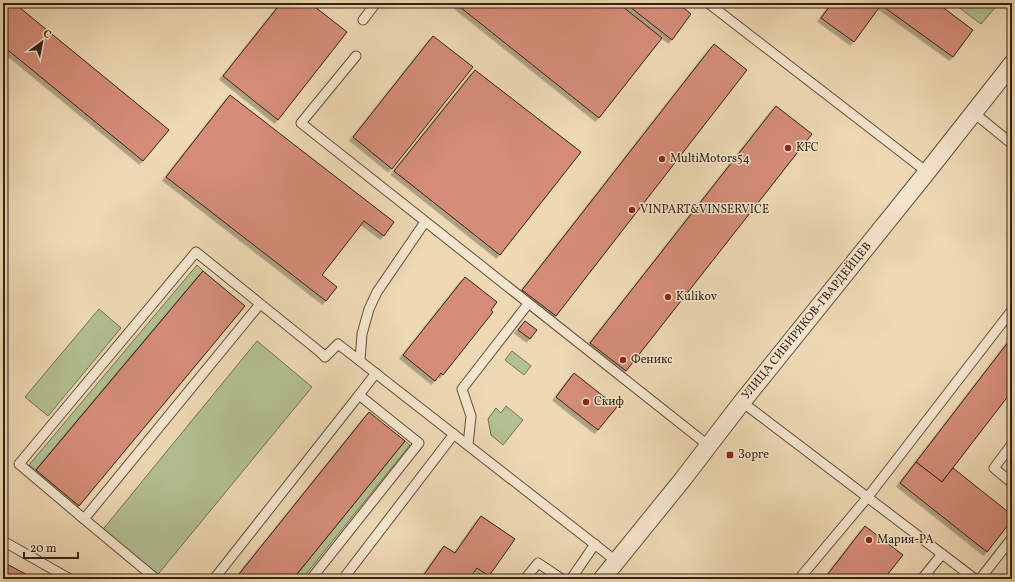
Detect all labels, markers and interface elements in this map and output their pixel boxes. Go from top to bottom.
north arrow [22,22,62,62]
text: С [40,27,53,43]
place label: KFC [796,140,819,156]
marker: KFC [783,143,793,153]
place label: MultiMotors54 [670,151,750,167]
marker: MultiMotors54 [657,154,667,164]
place label: VINPART&VINSERVICE [640,202,769,218]
marker: VINPART&VINSERVICE [627,205,637,215]
street label: УЛИЦА СИБИРЯКОВ-ГВАРДЕЙЦЕВ [738,238,876,403]
place label: Kulikov [676,289,718,305]
marker: Kulikov [663,292,673,302]
place label: Феникс [631,352,673,368]
marker: Феникс [618,355,628,365]
place label: Скиф [594,394,624,410]
marker: Скиф [581,397,591,407]
place label: Зорге [738,447,769,463]
marker: Зорге [725,450,735,460]
place label: Мария-РА [877,532,934,548]
scale bar [24,534,78,560]
marker: Мария-РА [864,535,874,545]
text: 20 m [30,541,57,557]

